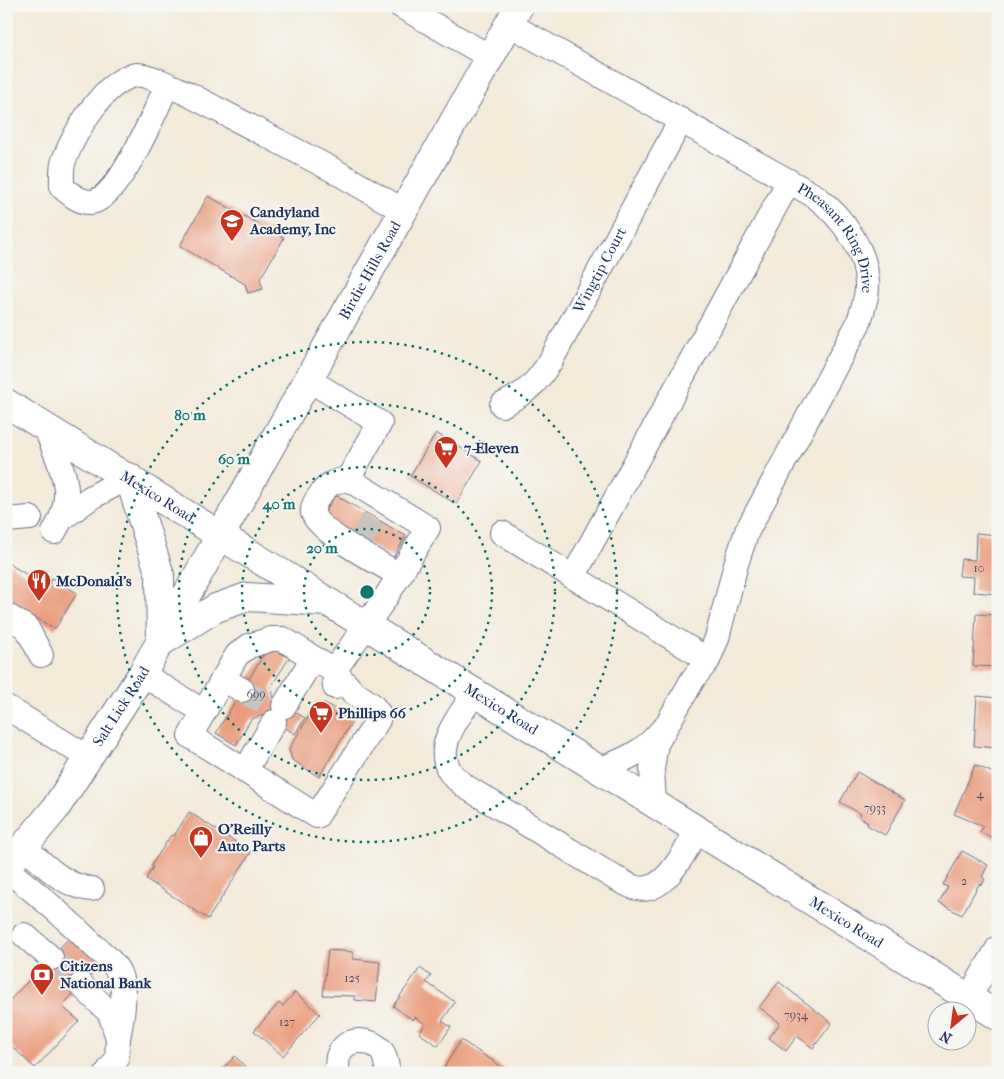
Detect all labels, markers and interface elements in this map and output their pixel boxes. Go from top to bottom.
street label: Pheasant Ring Drive [794,179,876,294]
place label: Candyland Academy, Inc [249,203,336,238]
school or university icon: Candyland Academy, Inc [219,208,245,242]
street label: Birdie Hills Road [335,217,405,323]
street label: Wingtip Court [569,223,631,317]
text: 80 m [174,406,206,424]
supermarket icon: 7-Eleven [433,435,459,469]
place label: 7-Eleven [463,439,519,457]
text: 60 m [218,450,251,468]
street label: Mexico Road [117,467,199,527]
text: 40 m [262,495,296,513]
text: 20 m [306,539,338,557]
house number: 10 [974,561,984,575]
restaurant icon: McDonald's [26,568,52,602]
place label: McDonald's [55,572,132,590]
centre of rings [358,583,376,601]
street label: Salt Lick Road [89,662,154,750]
street label: Mexico Road [461,679,542,739]
house number: 699 [246,687,266,701]
supermarket icon: Phillips 66 [308,700,334,734]
place label: Phillips 66 [338,704,407,722]
house number: 4 [976,787,984,801]
house number: 7933 [864,801,886,815]
place label: O'Reilly Auto Parts [217,820,286,855]
shop icon: O'Reilly Auto Parts [188,825,214,859]
house number: 2 [961,874,967,888]
street label: Mexico Road [806,893,888,953]
place label: Citizens National Bank [60,957,153,992]
bank icon: Citizens National Bank [29,962,55,996]
house number: 125 [344,971,360,985]
north arrow [926,1002,976,1052]
house number: 7934 [784,1008,809,1022]
house number: 127 [279,1015,295,1029]
text: N [937,1027,955,1047]

